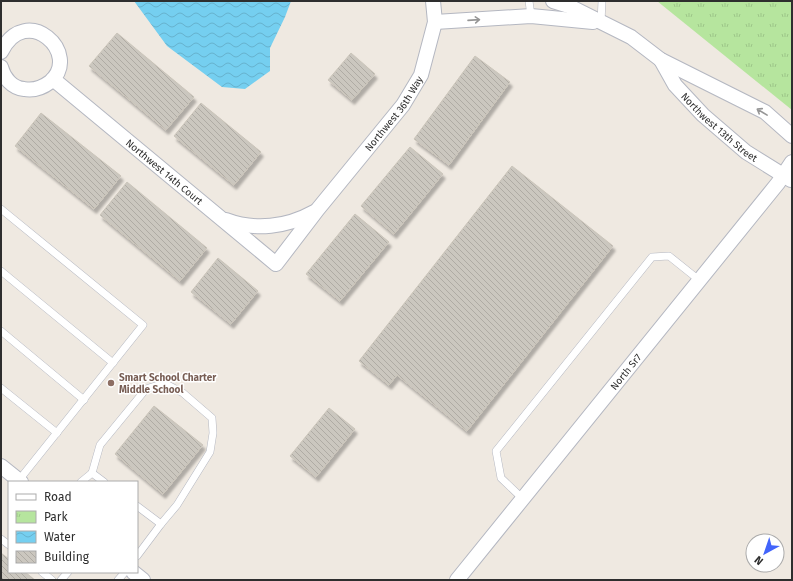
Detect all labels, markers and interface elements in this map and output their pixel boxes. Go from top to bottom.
one-way arrow [467,16,480,23]
street label: Northwest 36th Way [363,74,426,154]
street label: Northwest 13th Street [678,91,760,165]
one-way arrow [756,107,768,115]
street label: Northwest 14th Court [123,137,205,208]
street label: North Sr7 [608,352,645,393]
place label: Smart School Charter Middle School [119,372,217,396]
marker: Smart School Charter Middle School [106,378,116,388]
legend [8,481,138,573]
text: Road [44,490,72,504]
text: Park [44,510,68,524]
text: Water [44,530,76,544]
north arrow [745,533,785,573]
text: Building [44,550,90,564]
text: N [752,553,766,568]

